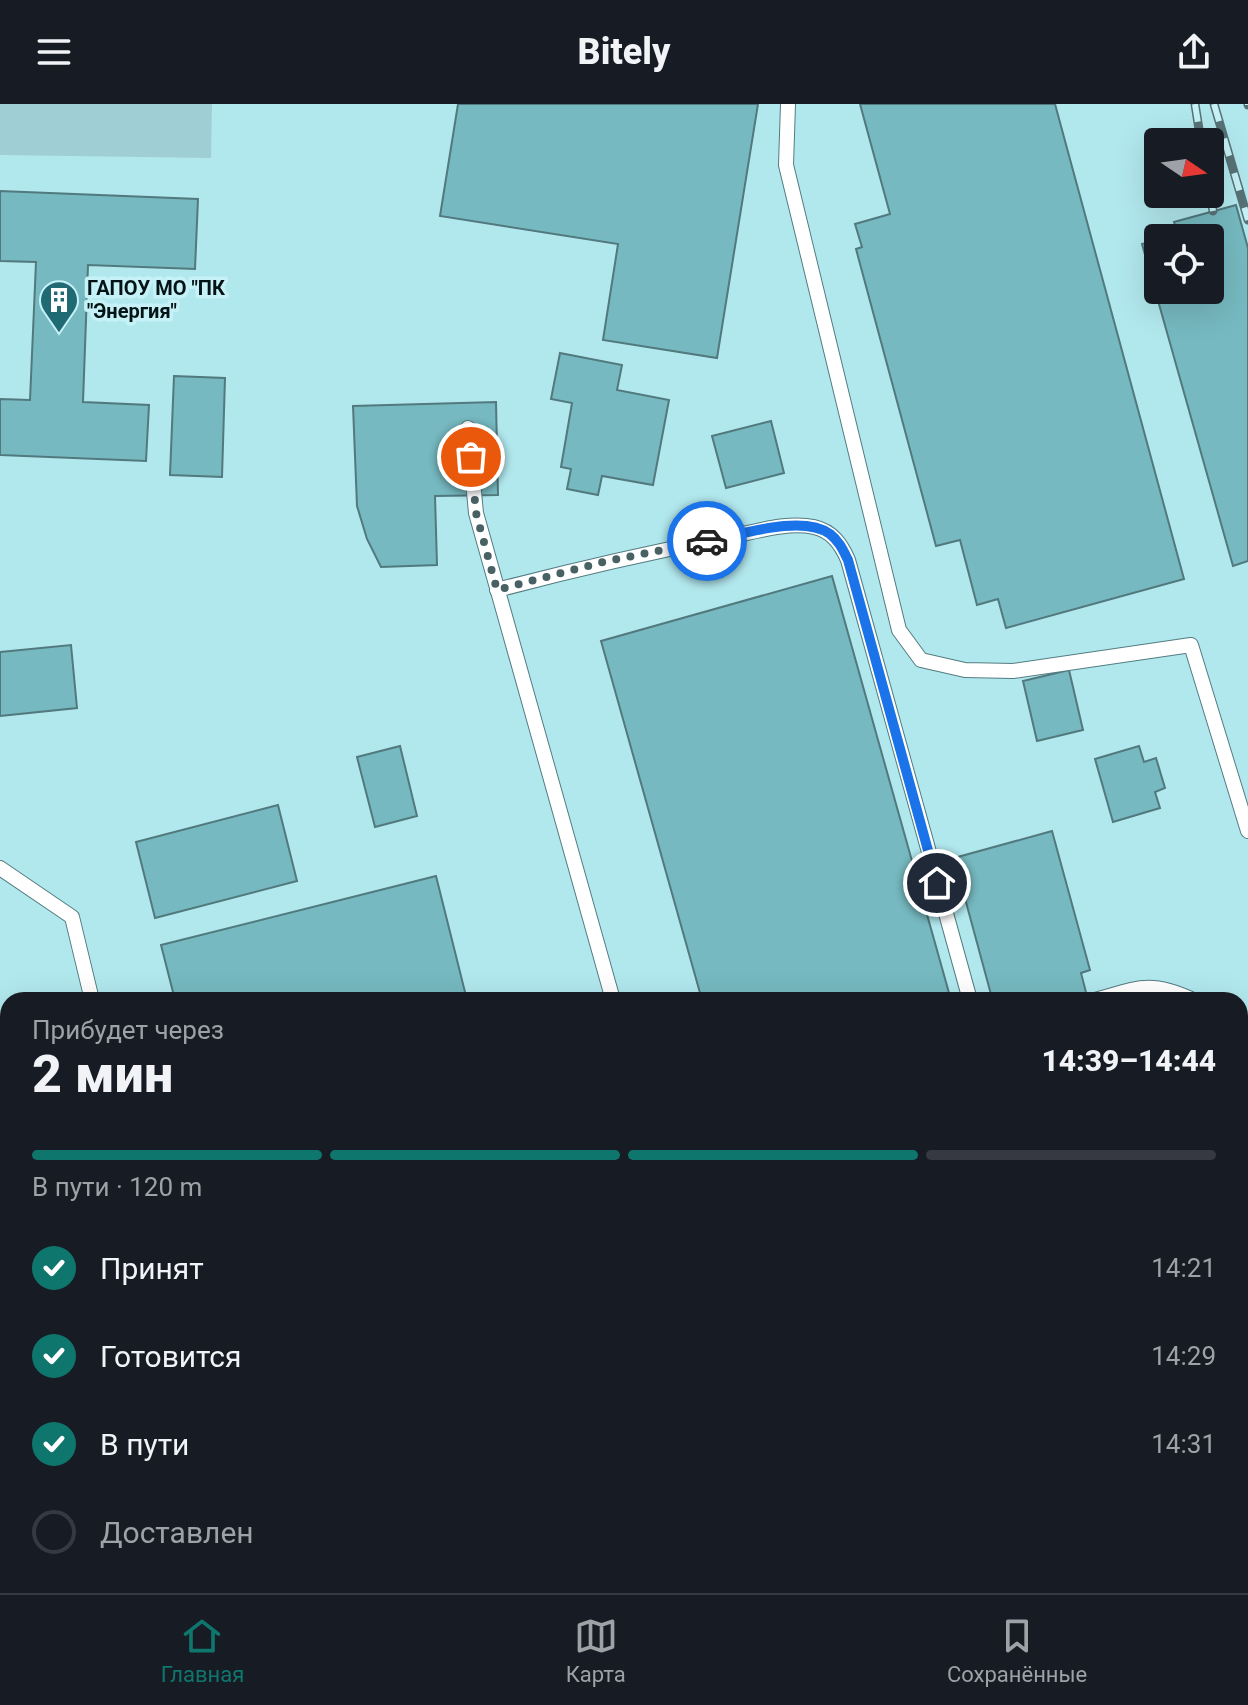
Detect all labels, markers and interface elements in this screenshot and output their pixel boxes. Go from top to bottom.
icon: menu [32,30,76,74]
icon: share [1172,30,1216,74]
text: Bitely [578,31,670,73]
north arrow [1144,128,1224,208]
map controls [1144,128,1224,304]
button: locate [1144,224,1224,304]
place label: ГАПОУ МО "ПК "Энергия" [87,276,226,323]
building icon: ГАПОУ МО "ПК "Энергия" [38,279,80,334]
pin [437,423,505,491]
icon: bag [449,435,493,479]
courier [667,501,747,581]
icon: car [685,519,729,563]
pin [903,849,971,917]
icon: home [915,861,959,905]
text: Прибудет через [32,1015,224,1045]
text: 14:39–14:44 [1041,1043,1216,1078]
text: 2 мин [32,1044,173,1105]
text: В пути · 120 m [32,1172,202,1202]
icon: check [32,1246,76,1290]
text: Принят [100,1251,204,1286]
text: 14:21 [1151,1253,1216,1283]
icon: check [32,1334,76,1378]
text: Готовится [100,1339,242,1374]
text: 14:29 [1151,1341,1216,1371]
icon: check [32,1422,76,1466]
text: В пути [100,1427,189,1462]
text: 14:31 [1151,1429,1216,1459]
text: Доставлен [100,1515,254,1550]
tab: Главная [161,1614,244,1687]
tab: Карта [566,1614,626,1687]
tab: Сохранённые [947,1614,1087,1687]

